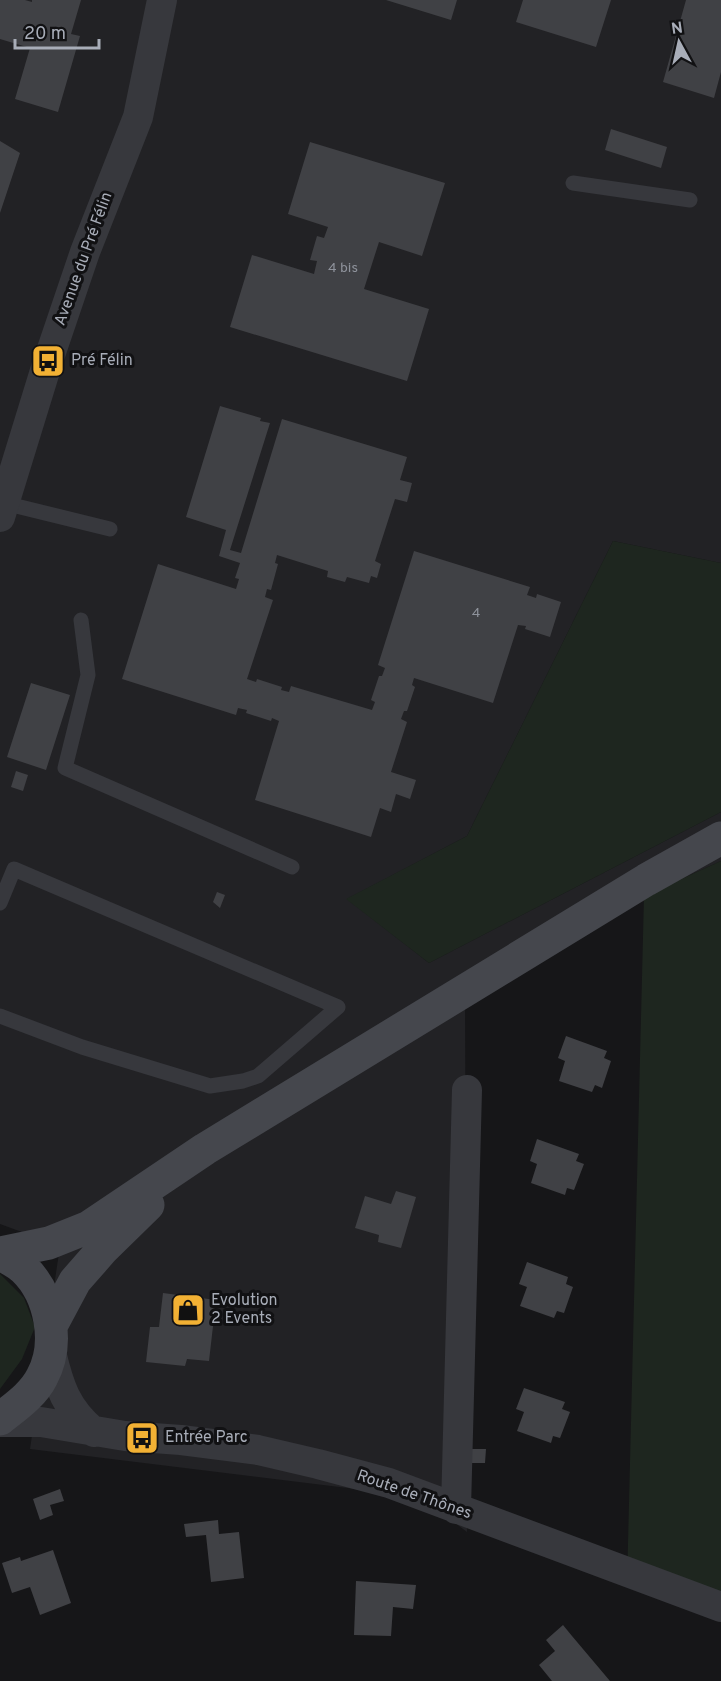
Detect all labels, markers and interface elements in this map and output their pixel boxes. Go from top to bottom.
scale bar [15,12,99,50]
north arrow [649,12,709,72]
text: N [670,18,684,40]
text: 20 m [24,23,66,46]
street label: Avenue du Pré Félin [51,189,117,329]
house number: 4 bis [328,260,358,277]
bus stop icon: Pré Félin [30,343,66,379]
place label: Pré Félin [71,351,133,371]
house number: 4 [472,605,480,622]
place label: Evolution 2 Events [211,1291,278,1329]
shop icon: Evolution 2 Events [170,1292,206,1328]
bus stop icon: Entrée Parc [124,1420,160,1456]
place label: Entrée Parc [165,1428,248,1448]
street label: Route de Thônes [354,1466,474,1524]

